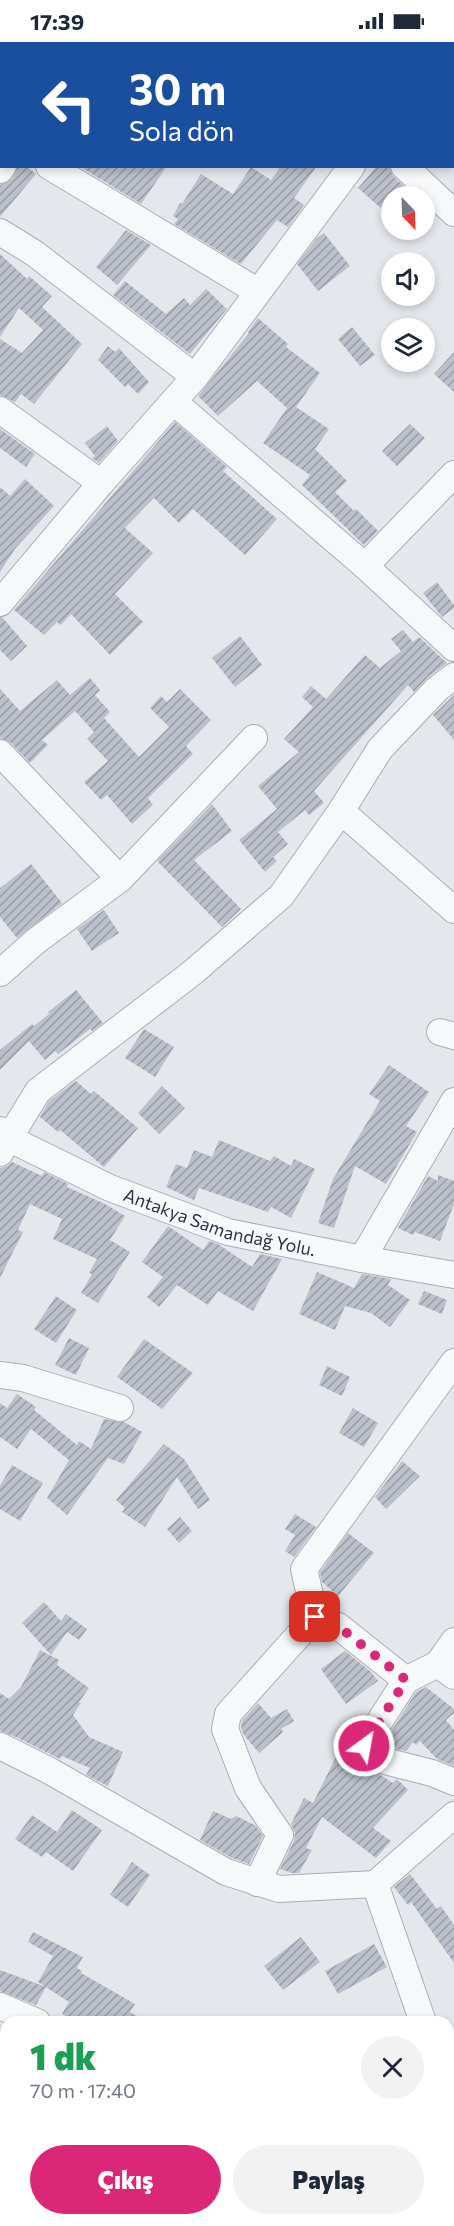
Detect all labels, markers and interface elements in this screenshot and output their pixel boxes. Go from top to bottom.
text: 17:39 [30,8,84,35]
text: 30 m [129,62,226,114]
icon: left [30,66,108,144]
text: Sola dön [129,114,234,147]
north arrow [381,186,435,240]
map controls [381,186,435,372]
button: sound [381,252,435,306]
button: layers [381,318,435,372]
street label: Antakya Samandağ Yolu. [120,1183,317,1260]
pin [289,1591,340,1642]
icon: arrive [298,1600,331,1633]
position arrow [332,1714,396,1778]
text: 1 dk [30,2033,96,2077]
button: close [361,2036,424,2099]
text: 70 m · 17:40 [30,2078,136,2102]
button: Çıkış [30,2145,221,2214]
button: Paylaş [233,2145,424,2214]

